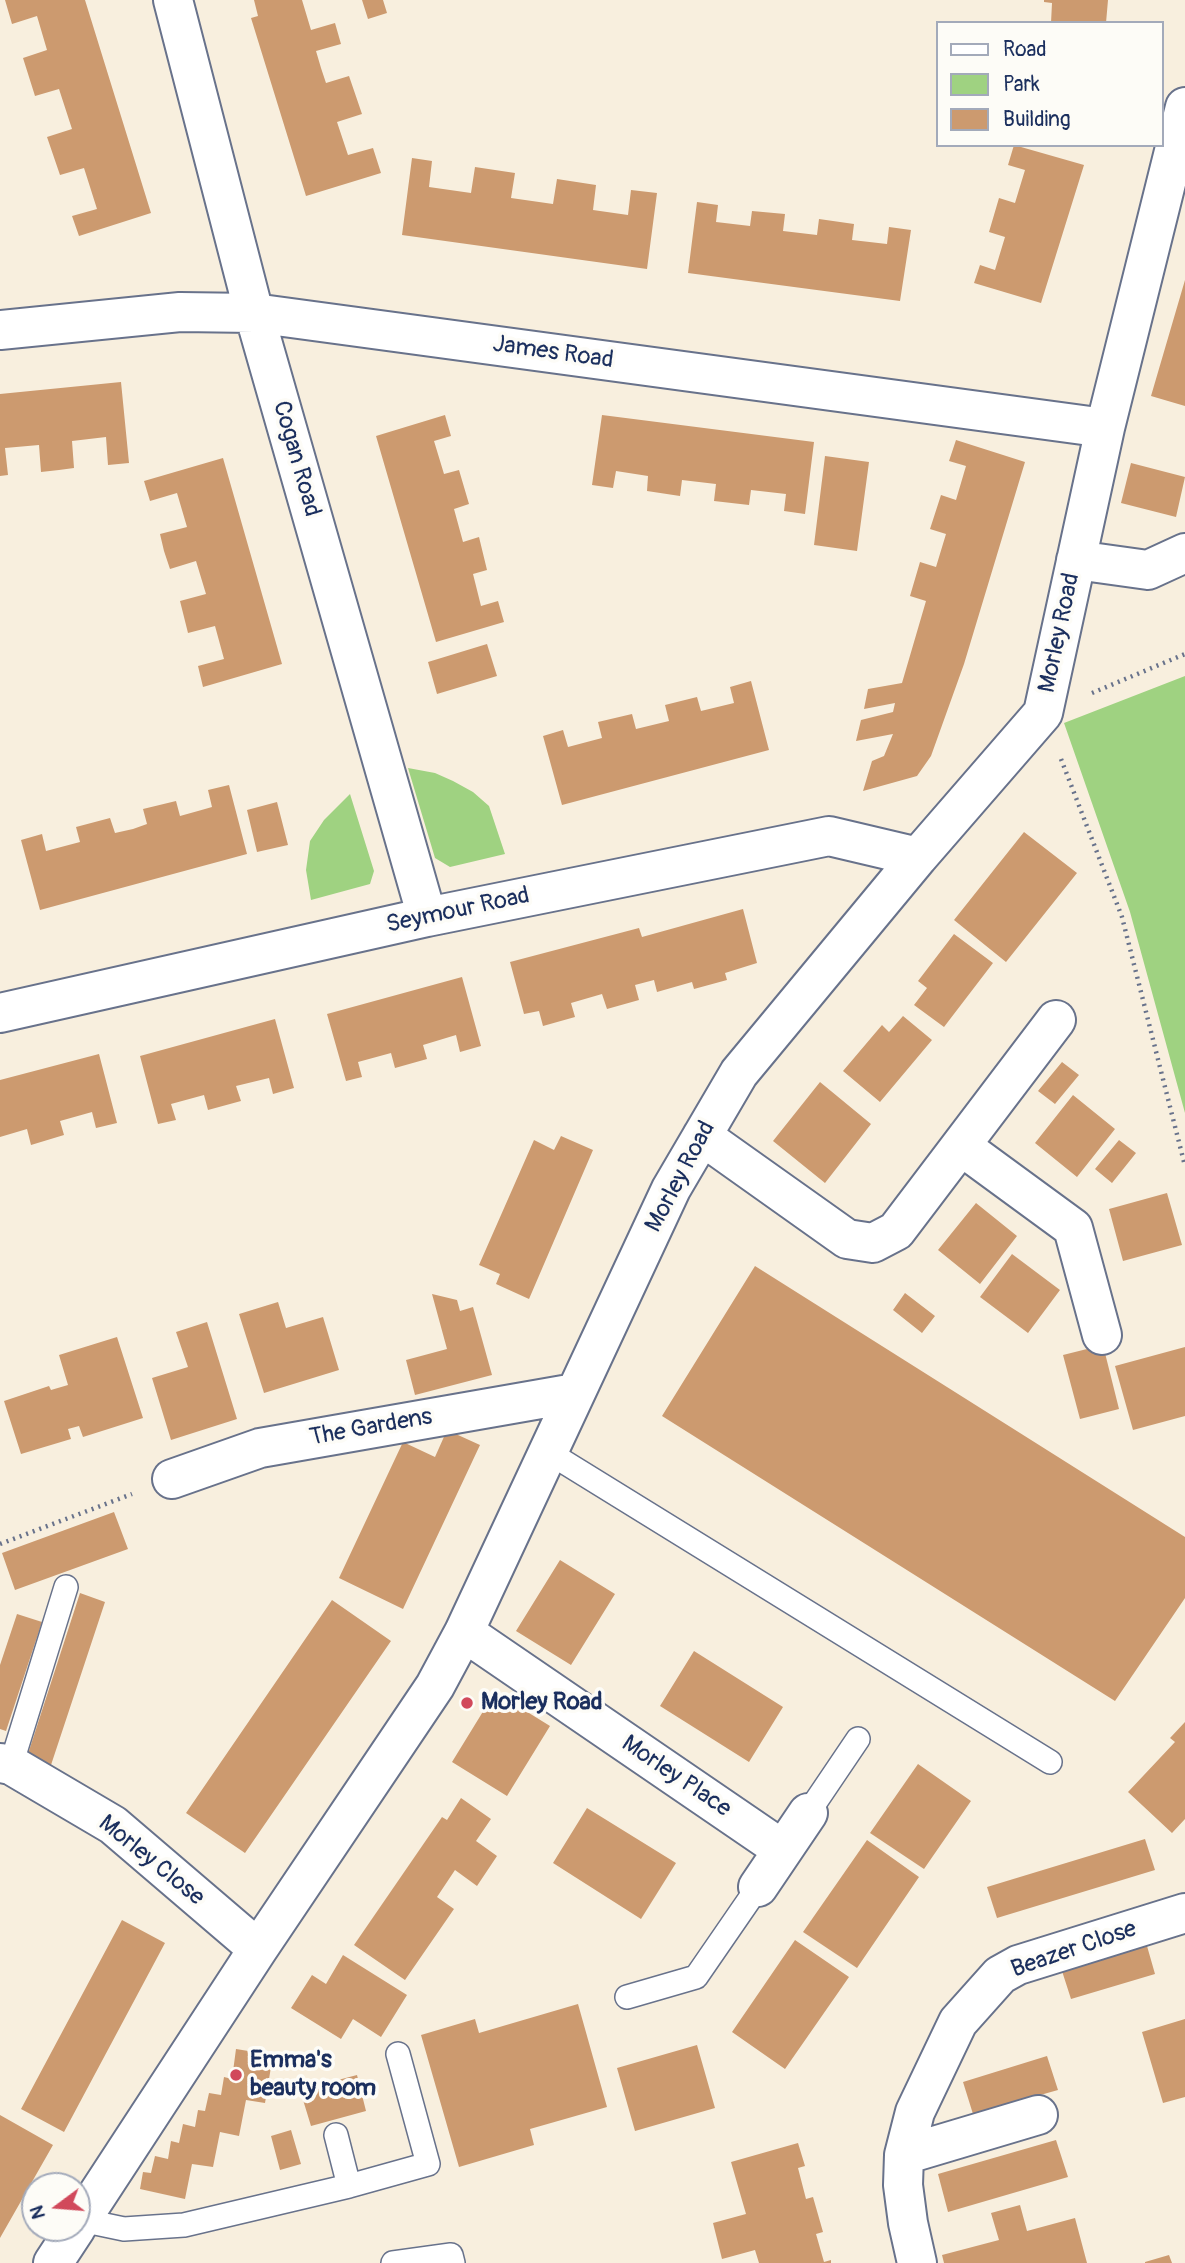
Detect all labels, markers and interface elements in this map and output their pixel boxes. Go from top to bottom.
legend [936,21,1164,147]
text: Road [1003,36,1047,63]
text: Park [1003,71,1040,98]
text: Building [1003,106,1070,133]
street label: James Road [491,330,615,376]
street label: Cogan Road [266,398,326,520]
street label: Morley Road [1033,571,1087,695]
street label: Seymour Road [384,882,532,940]
street label: Morley Road [640,1117,722,1237]
street label: The Gardens [307,1403,435,1453]
place label: Morley Road [481,1689,602,1717]
marker: Morley Road [459,1695,475,1711]
street label: Morley Place [616,1730,736,1824]
street label: Morley Close [92,1810,210,1912]
street label: Beazer Close [1008,1915,1140,1985]
place label: Emma's beauty room [250,2047,376,2103]
marker: Emma's beauty room [228,2067,244,2083]
north arrow [21,2172,91,2242]
text: N [24,2203,51,2222]

